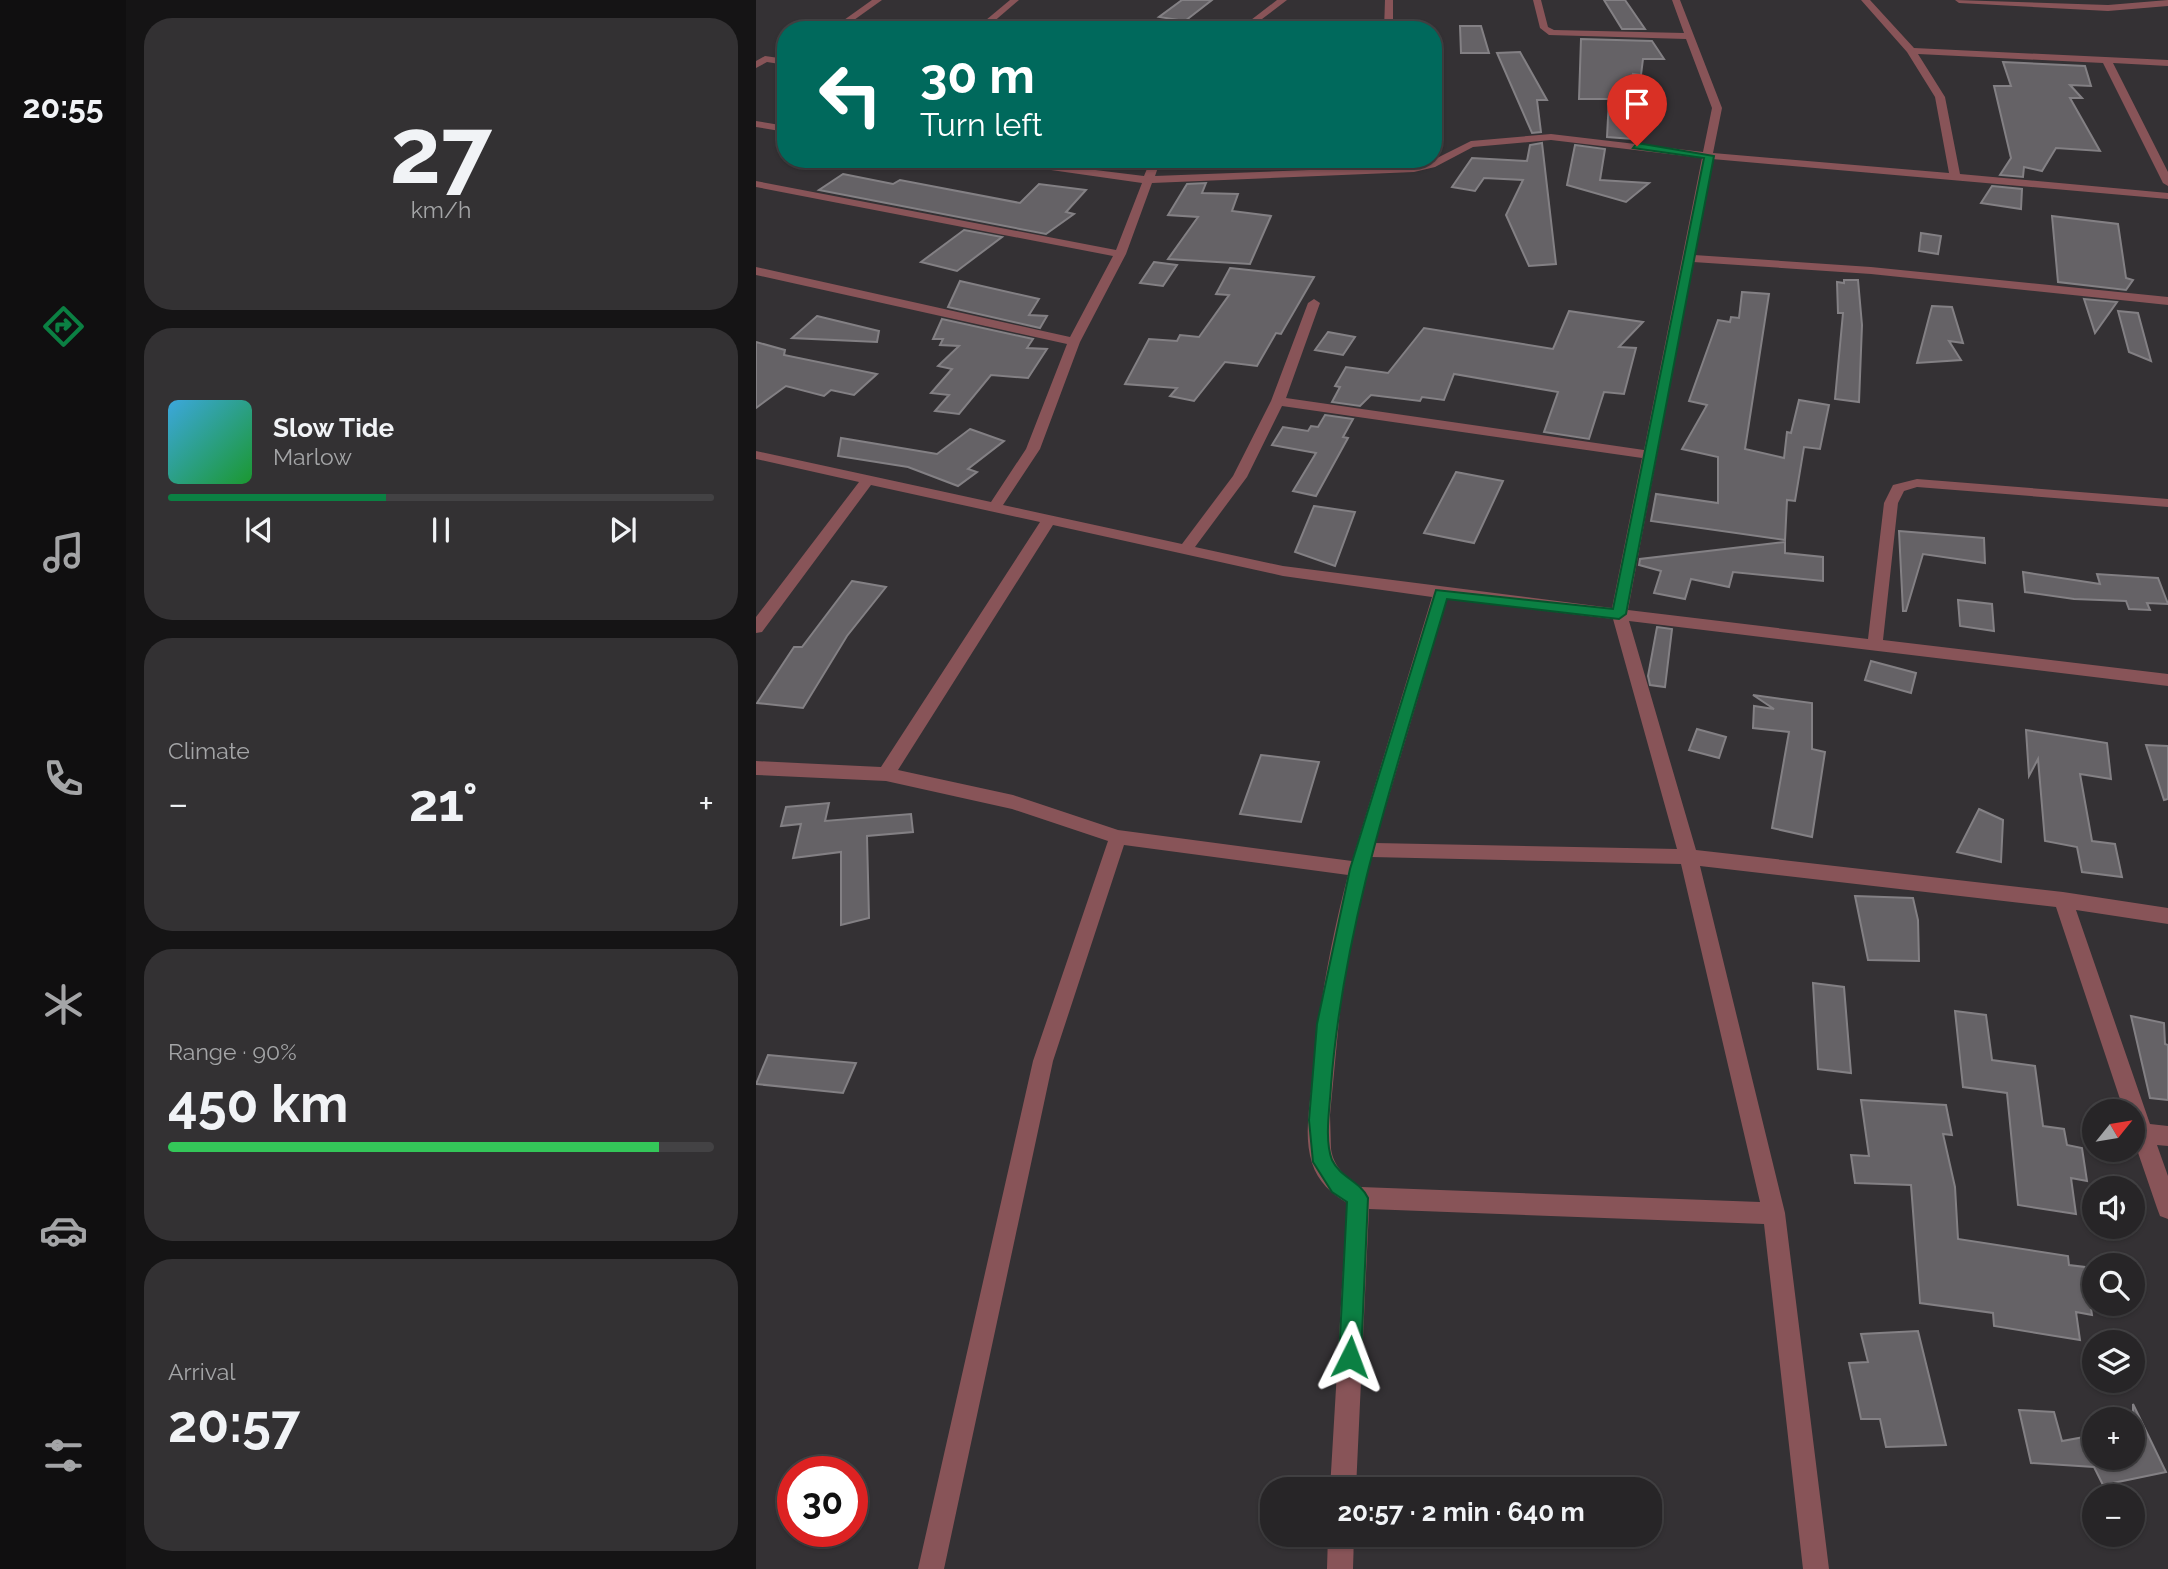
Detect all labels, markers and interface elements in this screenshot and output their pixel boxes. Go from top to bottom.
text: 30 m [920,47,1035,104]
icon: left [805,49,896,140]
pin [1607,74,1667,146]
icon: arrive [1618,85,1656,123]
text: 20:55 [22,88,104,125]
text: 27 [390,97,492,204]
text: Turn left [920,106,1042,143]
text: km/h [411,196,471,223]
icon: directions [39,302,88,351]
text: Slow Tide [273,413,394,443]
text: Marlow [273,443,352,470]
icon: previous [240,511,278,549]
icon: pause [422,511,460,549]
icon: next [604,511,642,549]
icon: music [39,528,88,577]
text: Climate [168,737,250,764]
icon: phone [39,754,88,803]
text: 21° [409,772,478,833]
text: − [168,781,188,826]
text: + [698,781,714,826]
icon: climate [39,980,88,1029]
text: Range · 90% [168,1038,297,1065]
text: 450 km [168,1073,348,1134]
north arrow [2082,1099,2146,1162]
map controls [2082,1099,2145,1547]
button: sound [2082,1176,2145,1239]
icon: car [39,1206,88,1255]
button: search [2082,1253,2145,1316]
position arrow [1313,1320,1387,1394]
button: layers [2082,1330,2145,1393]
text: Arrival [168,1358,235,1385]
text: 20:57 [168,1393,300,1454]
button: + [2082,1407,2145,1470]
icon: filters [39,1431,88,1480]
speed limit sign: 30 [777,1456,868,1547]
button: − [2082,1484,2145,1547]
text: 20:57 · 2 min · 640 m [1337,1497,1585,1527]

